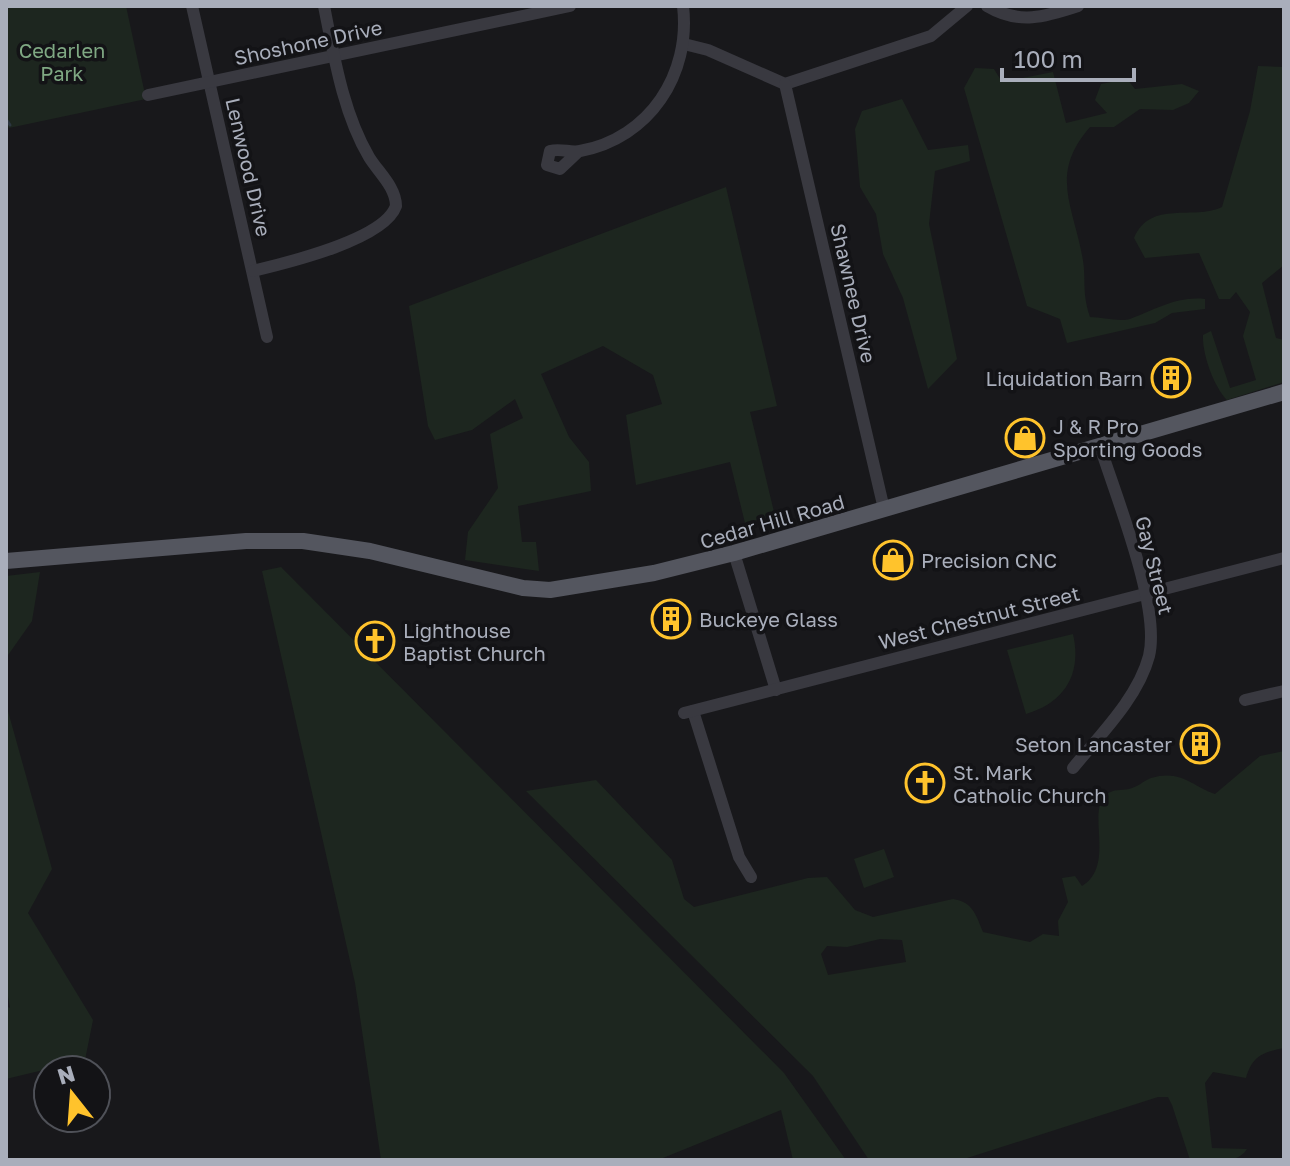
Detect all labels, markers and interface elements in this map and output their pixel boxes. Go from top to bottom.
street label: Shoshone Drive [232,15,384,69]
scale bar [1002,32,1134,82]
park label: Cedarlen Park [19,38,105,85]
text: 100 m [1014,44,1083,73]
street label: Lenwood Drive [221,95,277,239]
street label: Shawnee Drive [826,221,882,365]
building icon: Liquidation Barn [1150,357,1192,399]
place label: Liquidation Barn [986,366,1143,390]
place label: J & R Pro Sporting Goods [1053,414,1202,461]
shop icon: J & R Pro Sporting Goods [1004,417,1046,459]
street label: Cedar Hill Road [697,489,847,553]
street label: Gay Street [1131,513,1179,617]
shop icon: Precision CNC [872,539,914,581]
place label: Precision CNC [921,548,1057,572]
street label: West Chestnut Street [876,580,1082,654]
building icon: Buckeye Glass [650,598,692,640]
place label: Buckeye Glass [699,607,838,631]
place label: Lighthouse Baptist Church [403,618,546,665]
church icon: Lighthouse Baptist Church [354,620,396,662]
building icon: Seton Lancaster [1179,723,1221,765]
place label: Seton Lancaster [1015,732,1172,756]
place label: St. Mark Catholic Church [953,760,1106,807]
church icon: St. Mark Catholic Church [904,762,946,804]
north arrow [32,1054,112,1134]
text: N [54,1059,78,1090]

